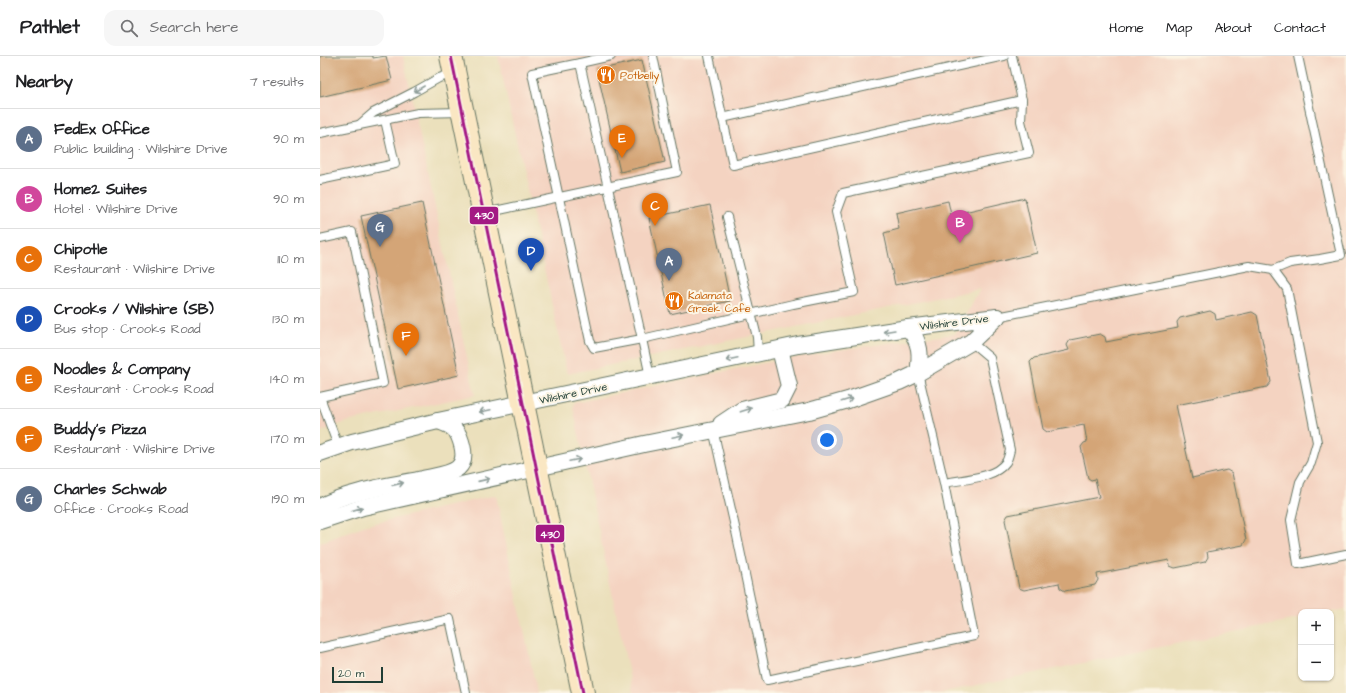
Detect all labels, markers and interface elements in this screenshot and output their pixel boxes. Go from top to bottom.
search box [104,10,384,46]
text: Pathlet [20,14,80,41]
icon: search [118,17,140,39]
text: Search here [150,17,238,38]
text: Home [1109,18,1144,38]
text: Map [1166,18,1192,38]
text: About [1214,18,1252,38]
text: Contact [1274,18,1326,38]
restaurant icon: Potbelly [595,64,617,86]
place label: Potbelly [620,68,659,84]
text: Nearby [16,70,73,94]
text: 7 results [250,73,304,91]
one-way arrow [413,86,425,94]
text: FedEx Office [54,119,150,140]
pin: E [609,125,635,158]
text: A [25,130,33,148]
text: 90 m [273,130,304,148]
text: Public building · Wilshire Drive [54,140,228,158]
text: Home2 Suites [54,179,147,200]
text: B [24,190,34,208]
text: 90 m [273,190,304,208]
pin: C [642,193,668,226]
text: Hotel · Wilshire Drive [54,200,178,218]
line badge: 430 [469,206,499,225]
text: 430 [474,208,494,223]
pin: B [947,210,973,243]
pin: G [367,214,393,247]
pin: D [518,238,544,271]
text: Chipotle [54,239,108,260]
pin: A [656,248,682,281]
text: C [24,250,34,268]
text: 110 m [277,250,304,268]
text: Restaurant · Wilshire Drive [54,260,215,278]
place label: Kalamata Greek Cafe [688,288,751,316]
restaurant icon: Kalamata Greek Cafe [663,290,685,312]
text: Crooks / Wilshire (SB) [54,299,214,320]
text: D [25,310,33,328]
text: 130 m [272,310,304,328]
street label: Wilshire Drive [919,311,989,334]
text: Bus stop · Crooks Road [54,320,201,338]
pin: F [393,323,419,356]
one-way arrow [883,327,896,335]
one-way arrow [726,356,739,364]
text: Noodles & Company [54,359,190,380]
text: E [25,370,33,388]
text: 140 m [270,370,304,388]
street label: Wilshire Drive [538,379,609,408]
text: Restaurant · Crooks Road [54,380,214,398]
one-way arrow [840,396,853,403]
one-way arrow [740,406,753,413]
one-way arrow [479,408,492,416]
text: Buddy's Pizza [54,419,146,440]
text: F [24,430,34,448]
text: 170 m [271,430,304,448]
your location [817,430,837,450]
one-way arrow [672,432,685,440]
text: Restaurant · Wilshire Drive [54,440,215,458]
one-way arrow [568,455,581,463]
one-way arrow [477,475,490,483]
text: Charles Schwab [54,479,167,500]
one-way arrow [391,480,404,488]
text: G [24,490,34,508]
text: 190 m [271,490,304,508]
text: Office · Crooks Road [54,500,188,518]
one-way arrow [350,505,363,512]
line badge: 430 [535,524,565,543]
text: 430 [540,527,560,542]
map controls [1298,609,1334,681]
button: + [1298,609,1334,645]
button: − [1298,645,1334,681]
scale bar [332,665,383,684]
text: 20 m [338,666,364,681]

